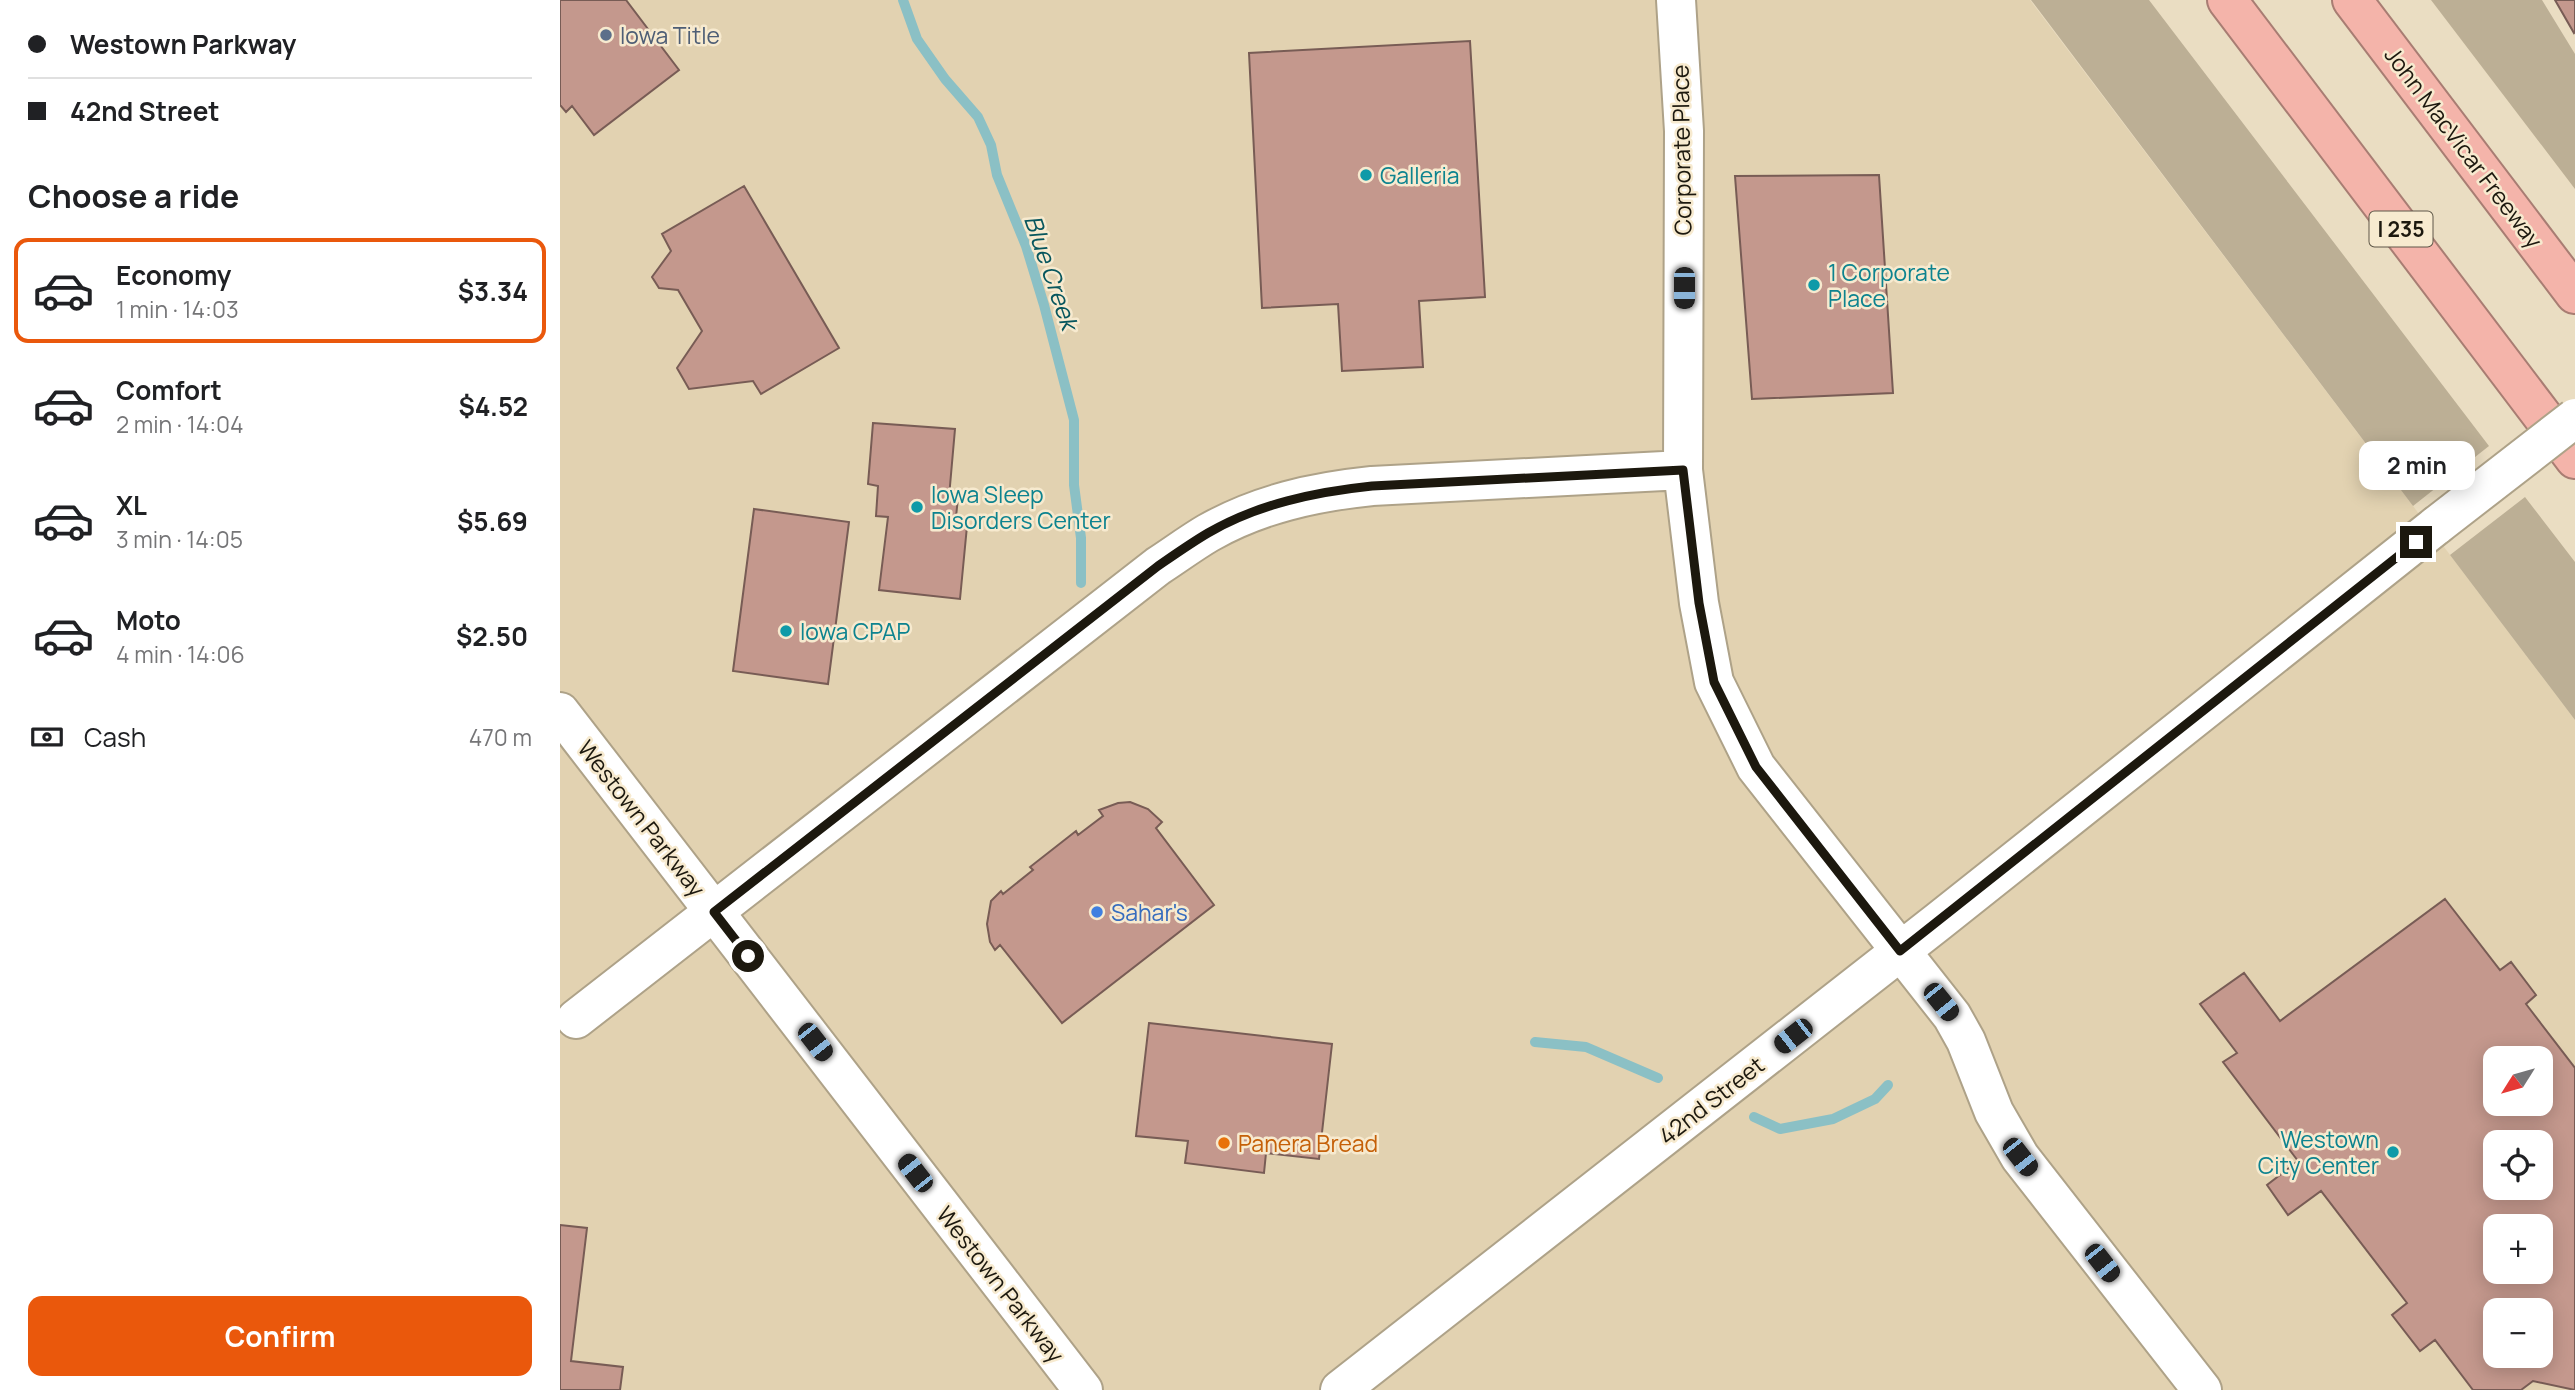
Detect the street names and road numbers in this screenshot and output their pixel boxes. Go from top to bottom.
street label: John MacVicar Freeway [2378,40,2550,254]
street label: Corporate Place [1664,64,1698,236]
road number: I 235 [2370,212,2432,246]
street label: Westown Parkway [571,733,713,903]
street label: 42nd Street [1651,1049,1771,1151]
street label: Westown Parkway [930,1199,1072,1369]

